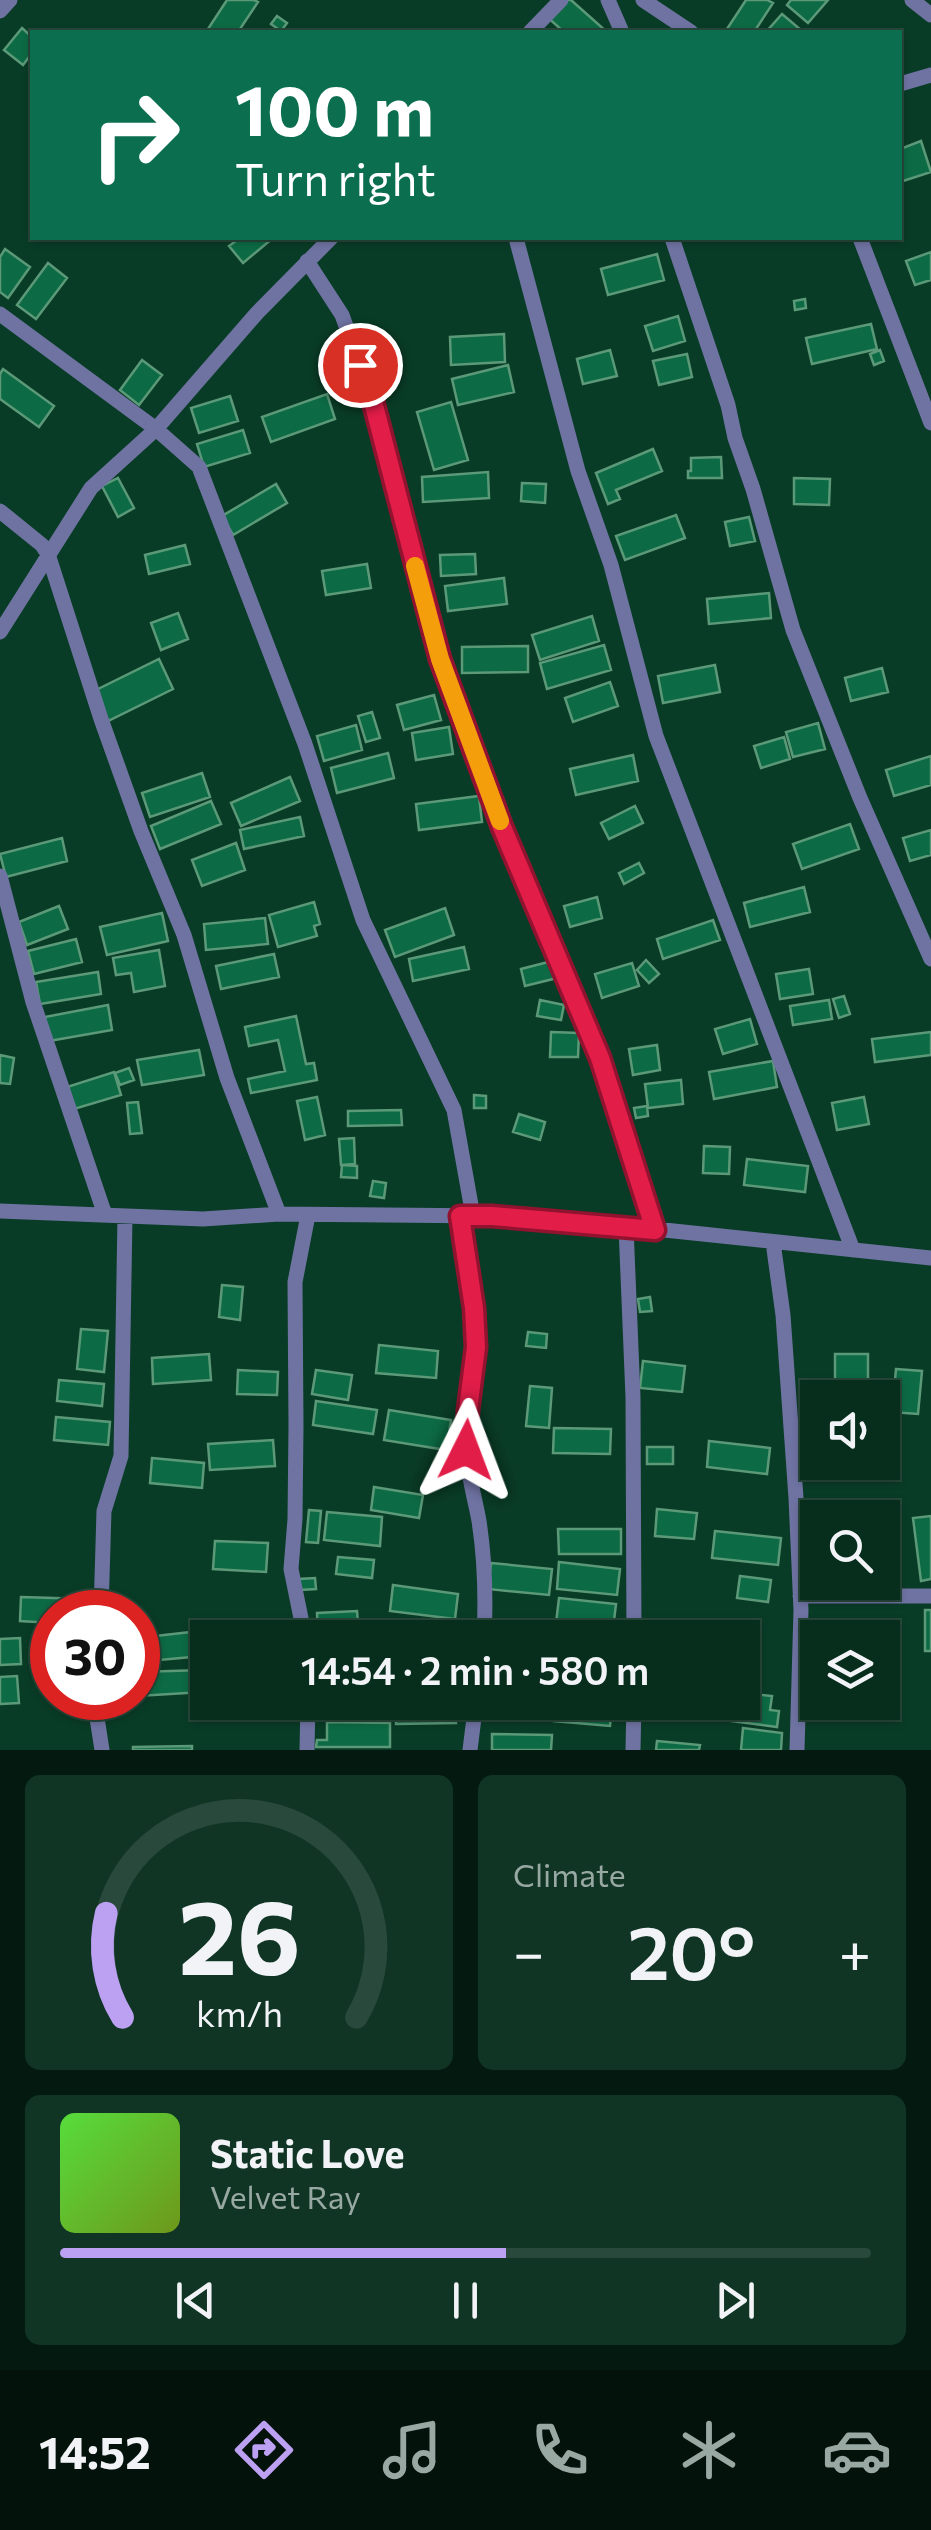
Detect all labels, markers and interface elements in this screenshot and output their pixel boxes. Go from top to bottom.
text: 100 m [235,65,434,150]
icon: right [70,70,200,200]
text: Turn right [235,150,436,205]
pin [318,323,403,408]
icon: arrive [333,338,388,393]
map controls [800,1380,900,1720]
button: sound [800,1380,900,1480]
position arrow [414,1398,518,1502]
button: search [800,1500,900,1600]
speed limit sign: 30 [30,1590,160,1720]
button: layers [800,1620,900,1720]
text: 14:54 · 2 min · 580 m [301,1646,649,1693]
text: Climate [513,1854,626,1894]
text: 26 [178,1869,300,1996]
text: 20° [627,1904,756,1995]
text: − [513,1917,544,1984]
text: + [839,1917,871,1984]
text: km/h [196,1991,282,2034]
text: Static Love [210,2129,405,2176]
text: Velvet Ray [210,2176,361,2216]
icon: previous [168,2273,223,2328]
icon: pause [438,2273,493,2328]
icon: next [708,2273,763,2328]
icon: directions [229,2415,299,2485]
icon: music [377,2415,447,2485]
icon: phone [525,2415,595,2485]
icon: climate [674,2415,744,2485]
icon: car [822,2415,892,2485]
text: 14:52 [39,2423,151,2478]

